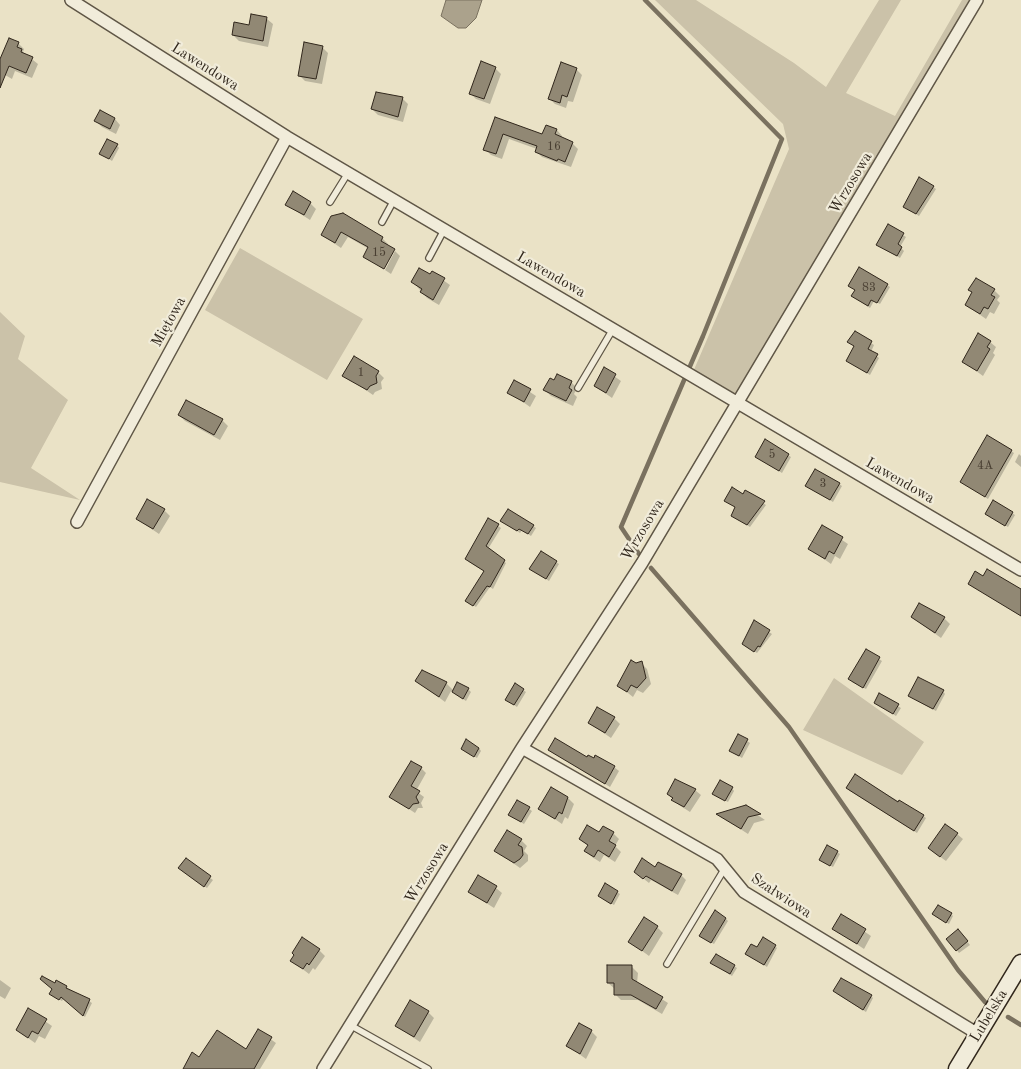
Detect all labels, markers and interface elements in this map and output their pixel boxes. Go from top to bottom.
street label: Lawendowa [168,39,242,95]
house number: 16 [547,140,561,154]
street label: Wrzosowa [826,149,876,217]
house number: 15 [372,246,386,260]
street label: Lawendowa [513,248,589,302]
house number: 83 [862,281,876,295]
street label: Miętowa [148,294,190,350]
house number: 1 [358,366,364,380]
house number: 5 [769,448,775,462]
street label: Lawendowa [862,454,938,508]
house number: 4A [977,459,993,473]
house number: 3 [820,477,826,491]
street label: Wrzosowa [618,496,668,564]
street label: Wrzosowa [401,839,453,907]
street label: Szałwiowa [747,870,815,922]
street label: Lubelska [966,986,1012,1046]

